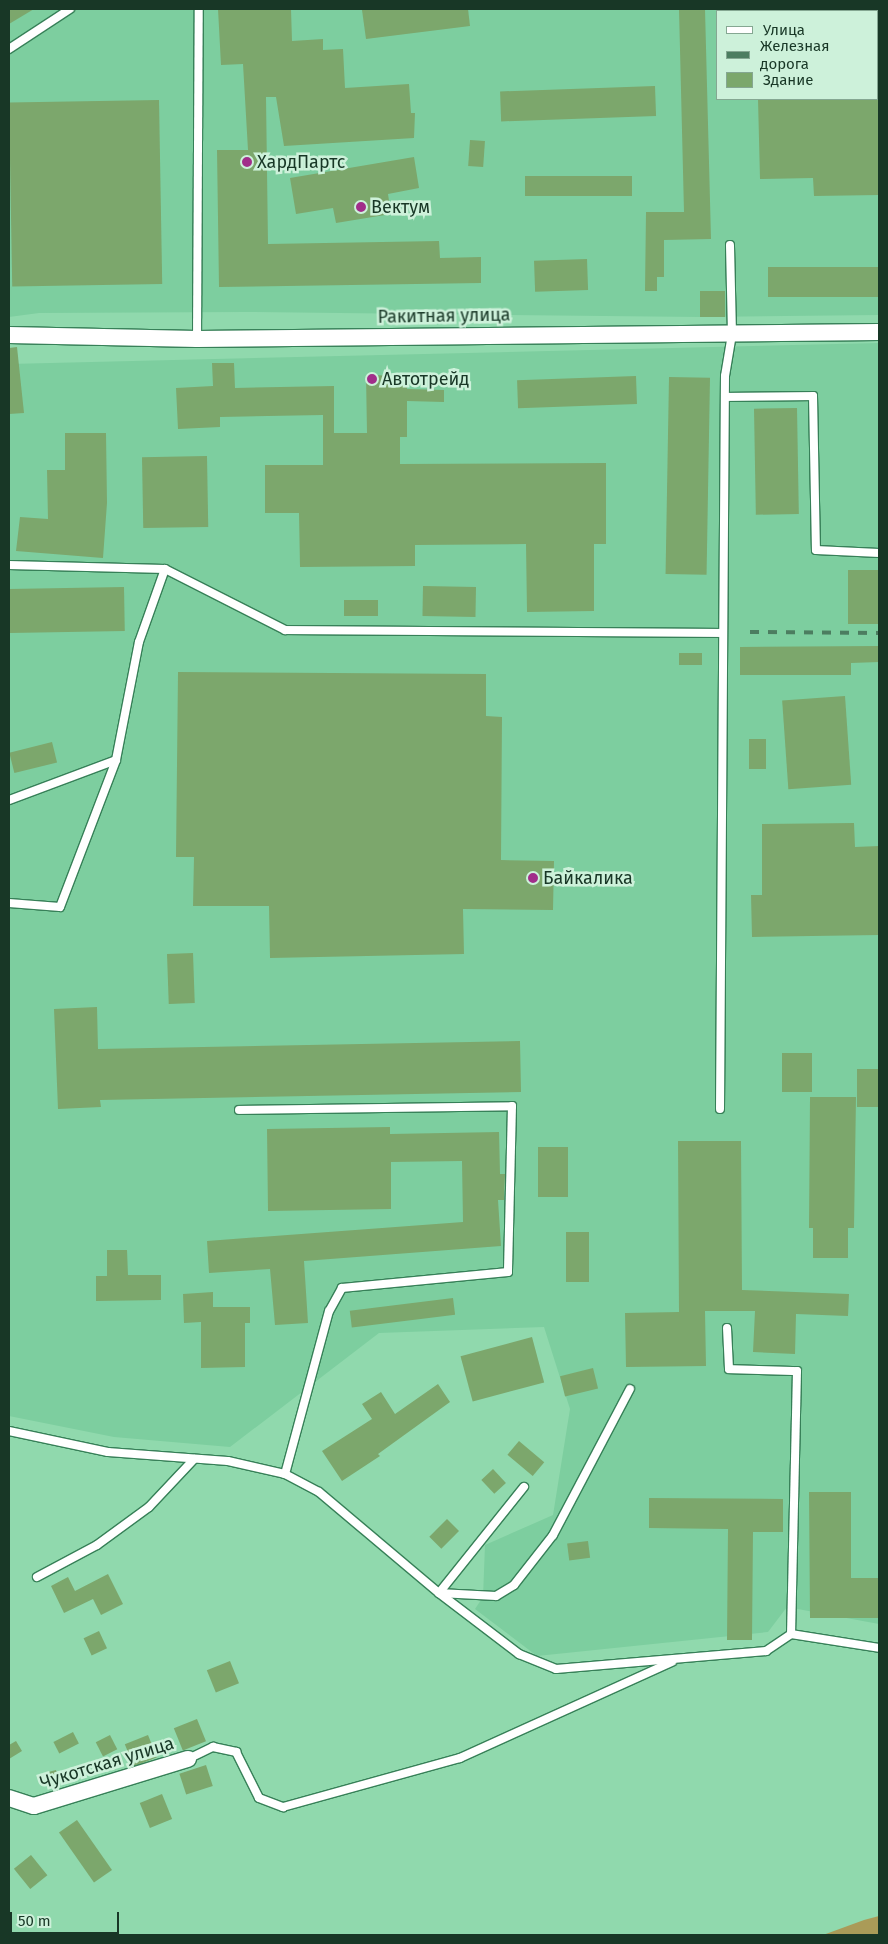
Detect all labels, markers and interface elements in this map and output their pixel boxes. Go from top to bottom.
legend [716,10,878,100]
text: Улица [763,21,805,39]
text: Железная дорога [760,37,829,73]
text: Здание [763,71,813,89]
place label: ХардПартс [257,151,345,173]
marker: ХардПартс [241,156,253,168]
place label: Вектум [371,196,430,218]
marker: Вектум [355,201,367,213]
street label: Ракитная улица [377,304,511,328]
place label: Автотрейд [382,368,469,390]
marker: Автотрейд [366,373,378,385]
place label: Байкалика [543,867,633,889]
marker: Байкалика [527,872,539,884]
street label: Чукотская улица [37,1732,177,1794]
scale bar [12,1902,121,1934]
text: 50 m [18,1912,51,1930]

